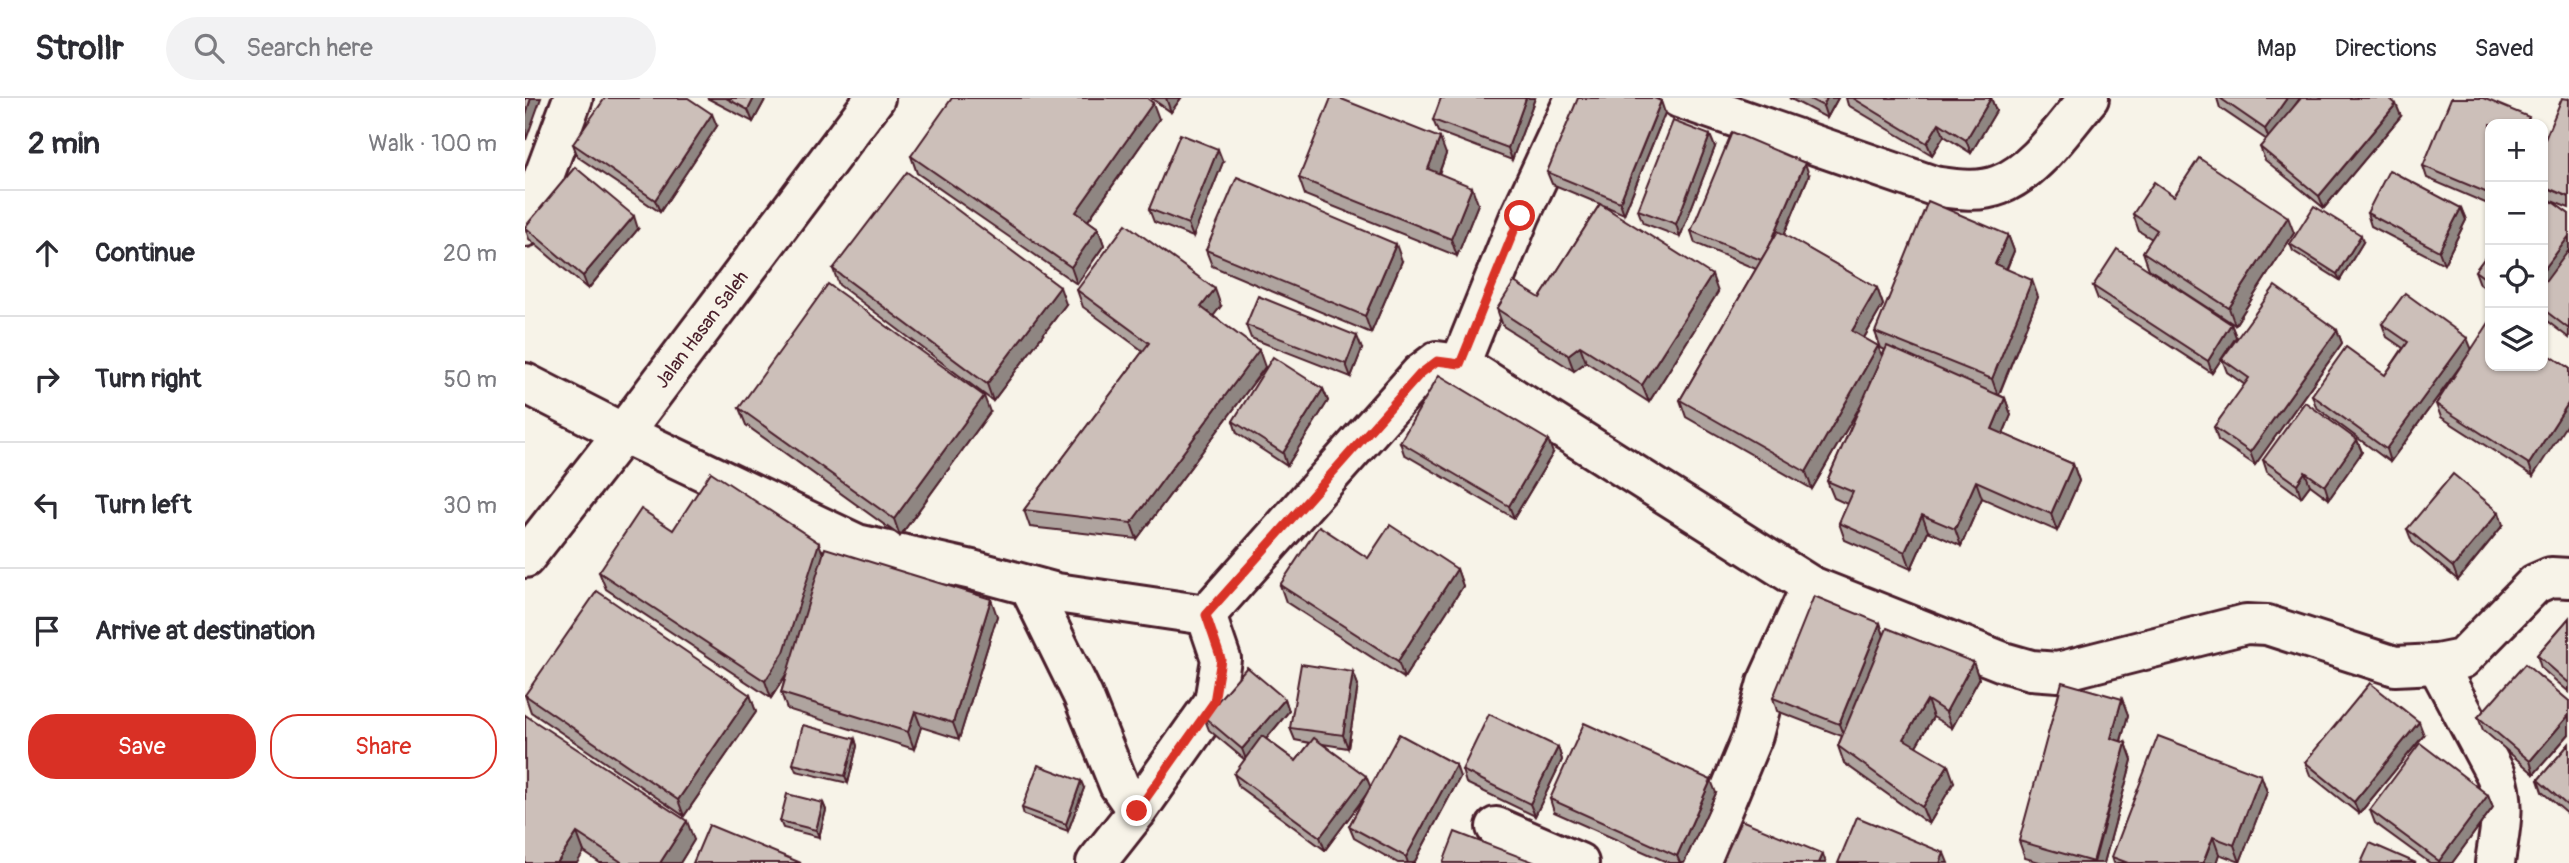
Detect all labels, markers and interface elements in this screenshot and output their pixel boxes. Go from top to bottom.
search box [166,17,656,80]
text: Strollr [35,28,124,69]
icon: search [190,29,228,67]
text: Search here [246,32,373,64]
text: Map [2257,34,2297,63]
text: Directions [2335,34,2436,63]
text: Saved [2474,34,2534,63]
map controls [2485,119,2548,371]
button: + [2485,119,2548,182]
text: 2 min [28,125,100,162]
text: Walk · 100 m [368,129,497,158]
button: − [2485,182,2548,245]
route start [1504,200,1535,231]
icon: ahead [28,234,66,272]
text: Continue [95,237,195,269]
text: 20 m [443,239,497,268]
button: locate [2485,245,2548,308]
street label: Jalan Hasan Saleh [650,266,754,393]
button: layers [2485,308,2548,371]
icon: right [28,360,66,398]
text: Turn right [95,363,201,395]
text: 50 m [443,365,497,394]
icon: left [28,486,66,524]
text: Turn left [95,489,191,521]
text: 30 m [443,491,497,520]
icon: arrive [28,612,66,650]
text: Arrive at destination [95,615,315,647]
button: Save [28,714,256,779]
button: Share [270,714,497,779]
route end [1121,795,1152,826]

